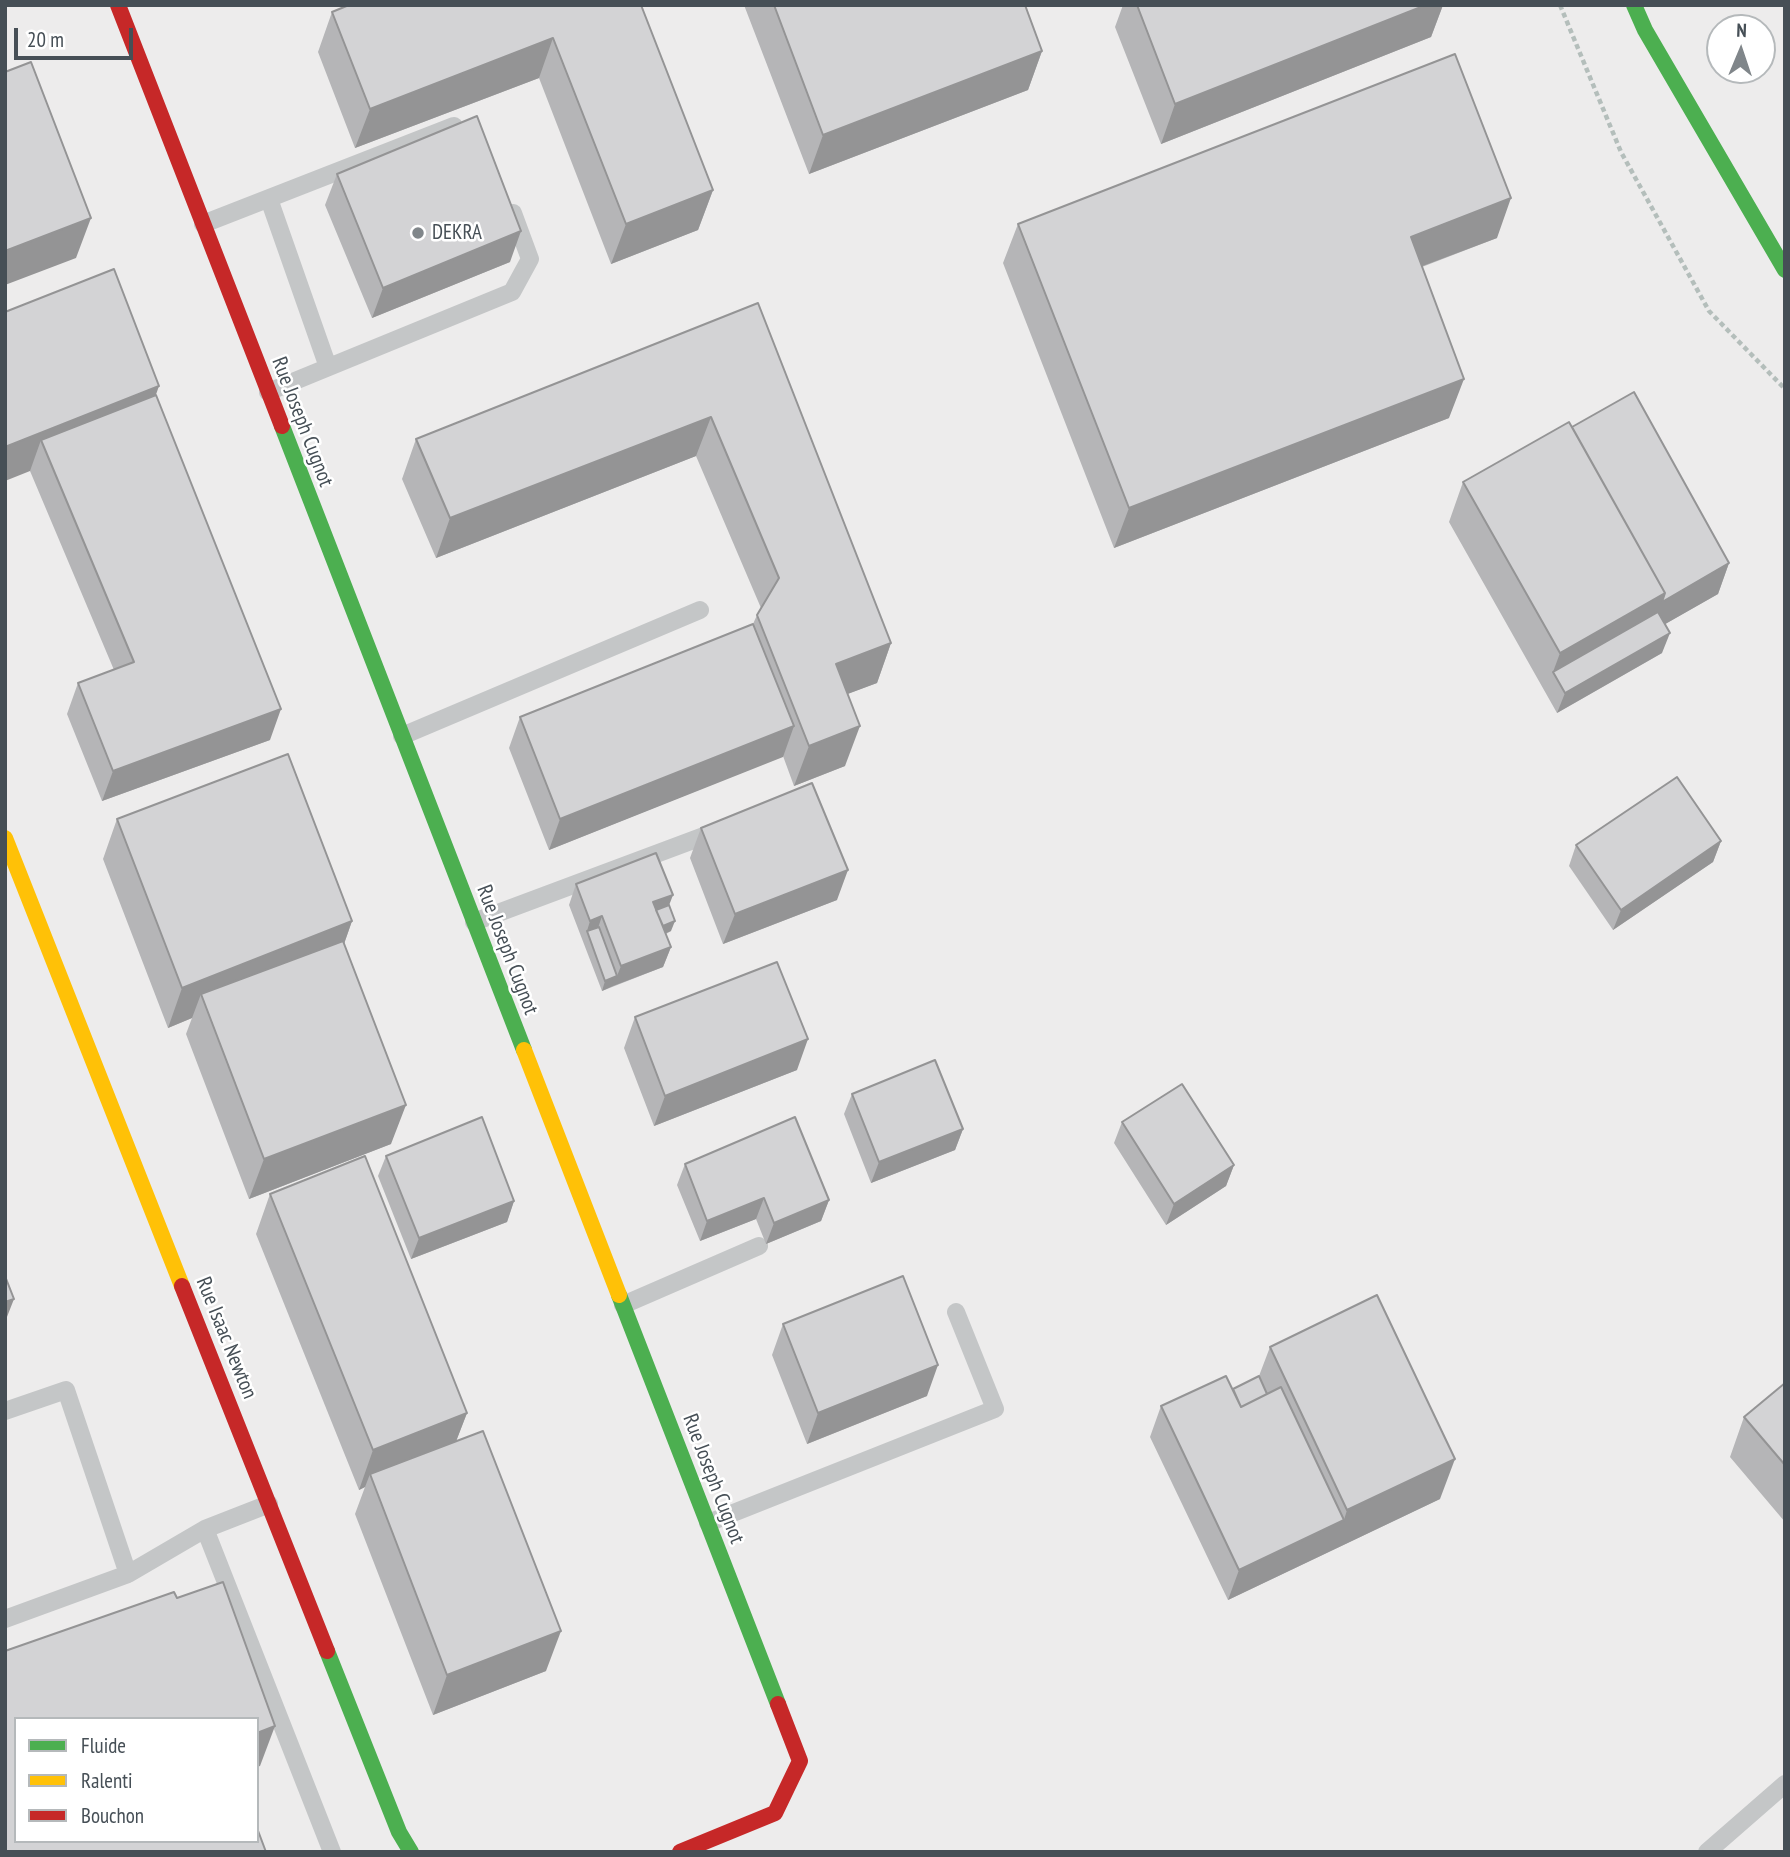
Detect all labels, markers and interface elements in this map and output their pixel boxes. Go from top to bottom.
scale bar [18,14,136,58]
north arrow [1706,14,1776,84]
text: N [1736,18,1747,42]
text: 20 m [27,26,64,53]
place label: DEKRA [432,220,482,246]
marker: DEKRA [410,225,426,241]
street label: Rue Joseph Cugnot [266,354,338,490]
street label: Rue Joseph Cugnot [471,882,543,1018]
street label: Rue Isaac Newton [190,1273,262,1403]
street label: Rue Joseph Cugnot [677,1411,749,1547]
legend [14,1717,259,1843]
text: Fluide [81,1732,126,1759]
text: Ralenti [81,1767,133,1794]
text: Bouchon [81,1802,144,1829]

